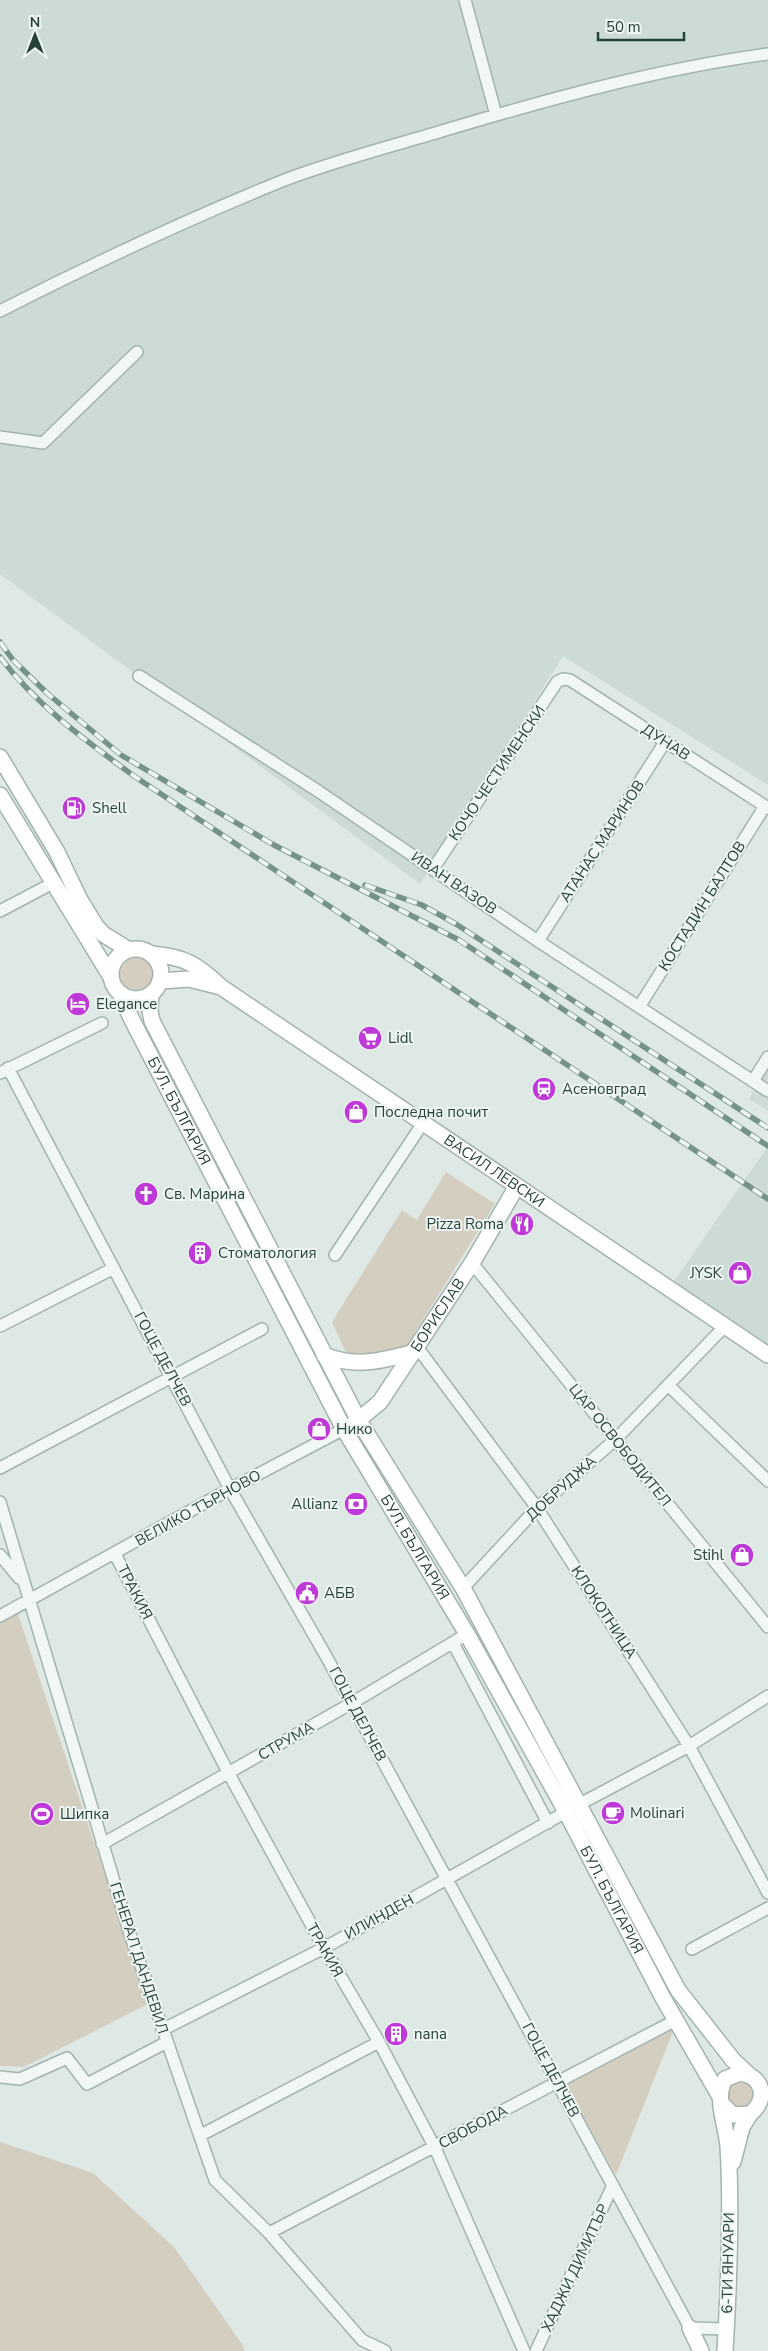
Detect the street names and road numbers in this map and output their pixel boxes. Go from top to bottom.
street label: КОЧО ЧЕСТИМЕНСКИ [444,701,550,845]
street label: ДУНАВ [638,719,694,765]
street label: АТАНАС МАРИНОВ [555,776,649,906]
street label: КОСТАДИН БАЛТОВ [654,837,750,975]
street label: ИВАН ВАЗОВ [407,847,501,919]
street label: БУЛ. БЪЛГАРИЯ [143,1053,215,1168]
street label: ВАСИЛ ЛЕВСКИ [440,1130,549,1212]
street label: БОРИСЛАВ [406,1274,469,1356]
street label: ГОЦЕ ДЕЛЧЕВ [130,1308,196,1410]
street label: ЦАР ОСВОБОДИТЕЛ [564,1380,676,1510]
street label: ДОБРУДЖА [522,1451,600,1525]
street label: ВЕЛИКО ТЪРНОВО [131,1465,265,1551]
street label: БУЛ. БЪЛГАРИЯ [376,1491,454,1603]
street label: ТРАКИЯ [113,1561,157,1623]
street label: КЛОКОТНИЦА [566,1562,642,1662]
street label: ГОЦЕ ДЕЛЧЕВ [325,1663,391,1765]
street label: СТРУМА [254,1717,318,1765]
street label: БУЛ. БЪЛГАРИЯ [575,1842,648,1957]
street label: ГЕНЕРАЛ ДАНДЕВИЛ [105,1880,173,2036]
street label: ИЛИНДЕН [341,1890,417,1944]
street label: ТРАКИЯ [302,1919,348,1981]
street label: ГОЦЕ ДЕЛЧЕВ [518,2019,584,2121]
street label: СВОБОДА [435,2100,511,2154]
street label: ХАДЖИ ДИМИТЪР [537,2200,614,2335]
street label: 6-ТИ ЯНУАРИ [717,2212,739,2314]

